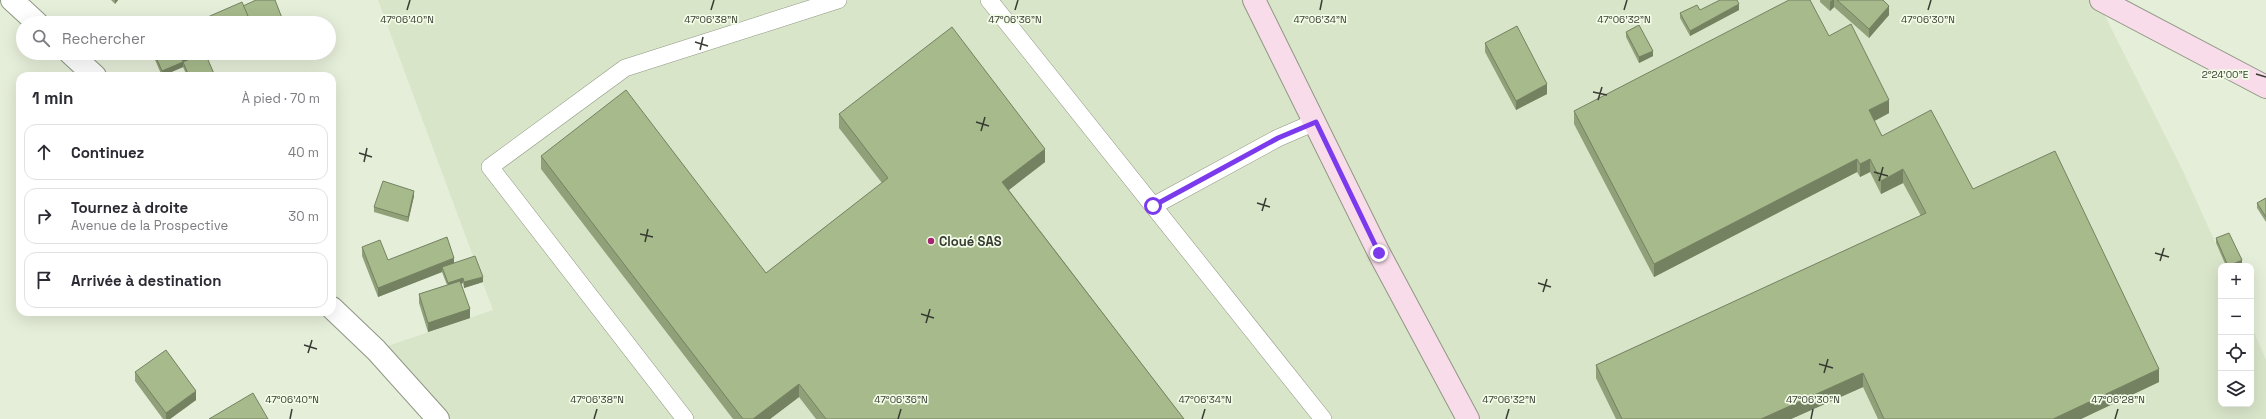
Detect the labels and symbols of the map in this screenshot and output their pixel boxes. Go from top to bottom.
text: 47°06'40"N [380,13,434,26]
text: 47°06'38"N [684,13,738,26]
text: 47°06'36"N [988,13,1042,26]
text: 47°06'34"N [1293,13,1347,26]
text: 47°06'32"N [1597,13,1651,26]
text: 47°06'30"N [1901,13,1955,26]
text: 2°24'00"E [2202,68,2249,81]
route start [1144,197,1162,215]
place label: Cloué SAS [939,233,1002,250]
marker: Cloué SAS [926,236,936,246]
route end [1370,244,1388,262]
text: 47°06'40"N [265,393,319,406]
text: 47°06'38"N [570,393,624,406]
text: 47°06'36"N [874,393,928,406]
text: 47°06'34"N [1178,393,1232,406]
text: 47°06'32"N [1482,393,1536,406]
text: 47°06'30"N [1786,393,1840,406]
text: 47°06'28"N [2091,393,2145,406]

